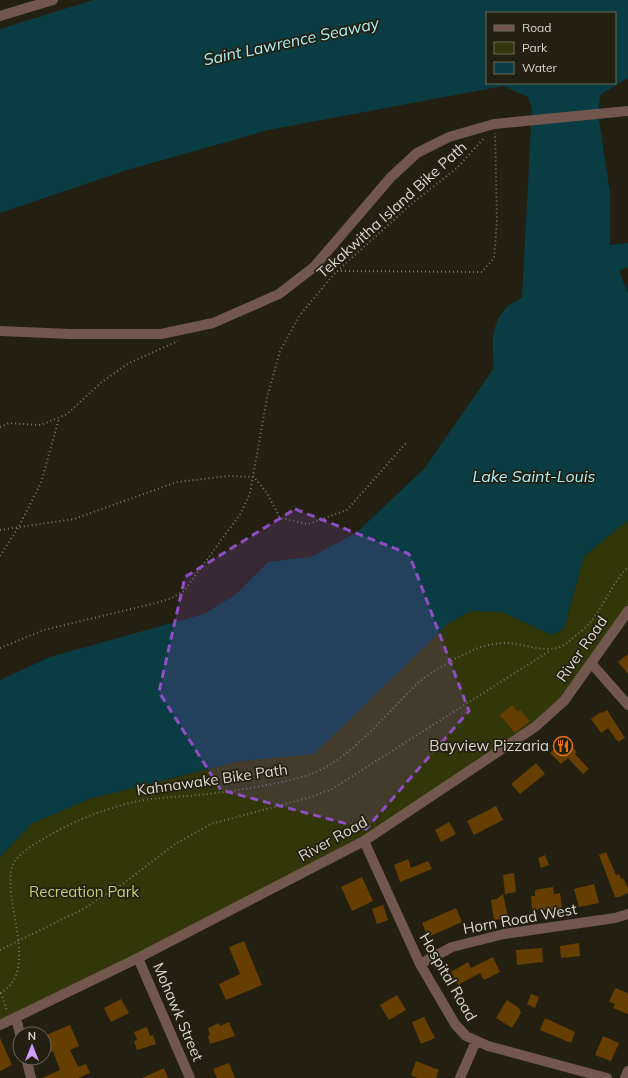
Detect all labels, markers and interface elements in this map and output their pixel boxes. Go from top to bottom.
legend [486,12,616,84]
water label: Saint Lawrence Seaway [201,13,381,69]
text: Road [522,20,551,35]
text: Park [522,40,548,55]
text: Water [522,60,558,75]
street label: Tekakwitha Island Bike Path [313,137,471,282]
water label: Lake Saint-Louis [472,466,596,486]
street label: River Road [552,612,611,685]
restaurant icon: Bayview Pizzaria [552,735,574,757]
place label: Bayview Pizzaria [429,736,549,755]
street label: Kahnawake Bike Path [135,759,289,800]
street label: River Road [295,812,371,865]
park label: Recreation Park [29,882,139,901]
street label: Horn Road West [461,899,578,938]
street label: Hospital Road [416,929,481,1024]
street label: Mohawk Street [149,960,208,1064]
north arrow [12,1026,52,1066]
text: N [28,1029,36,1043]

